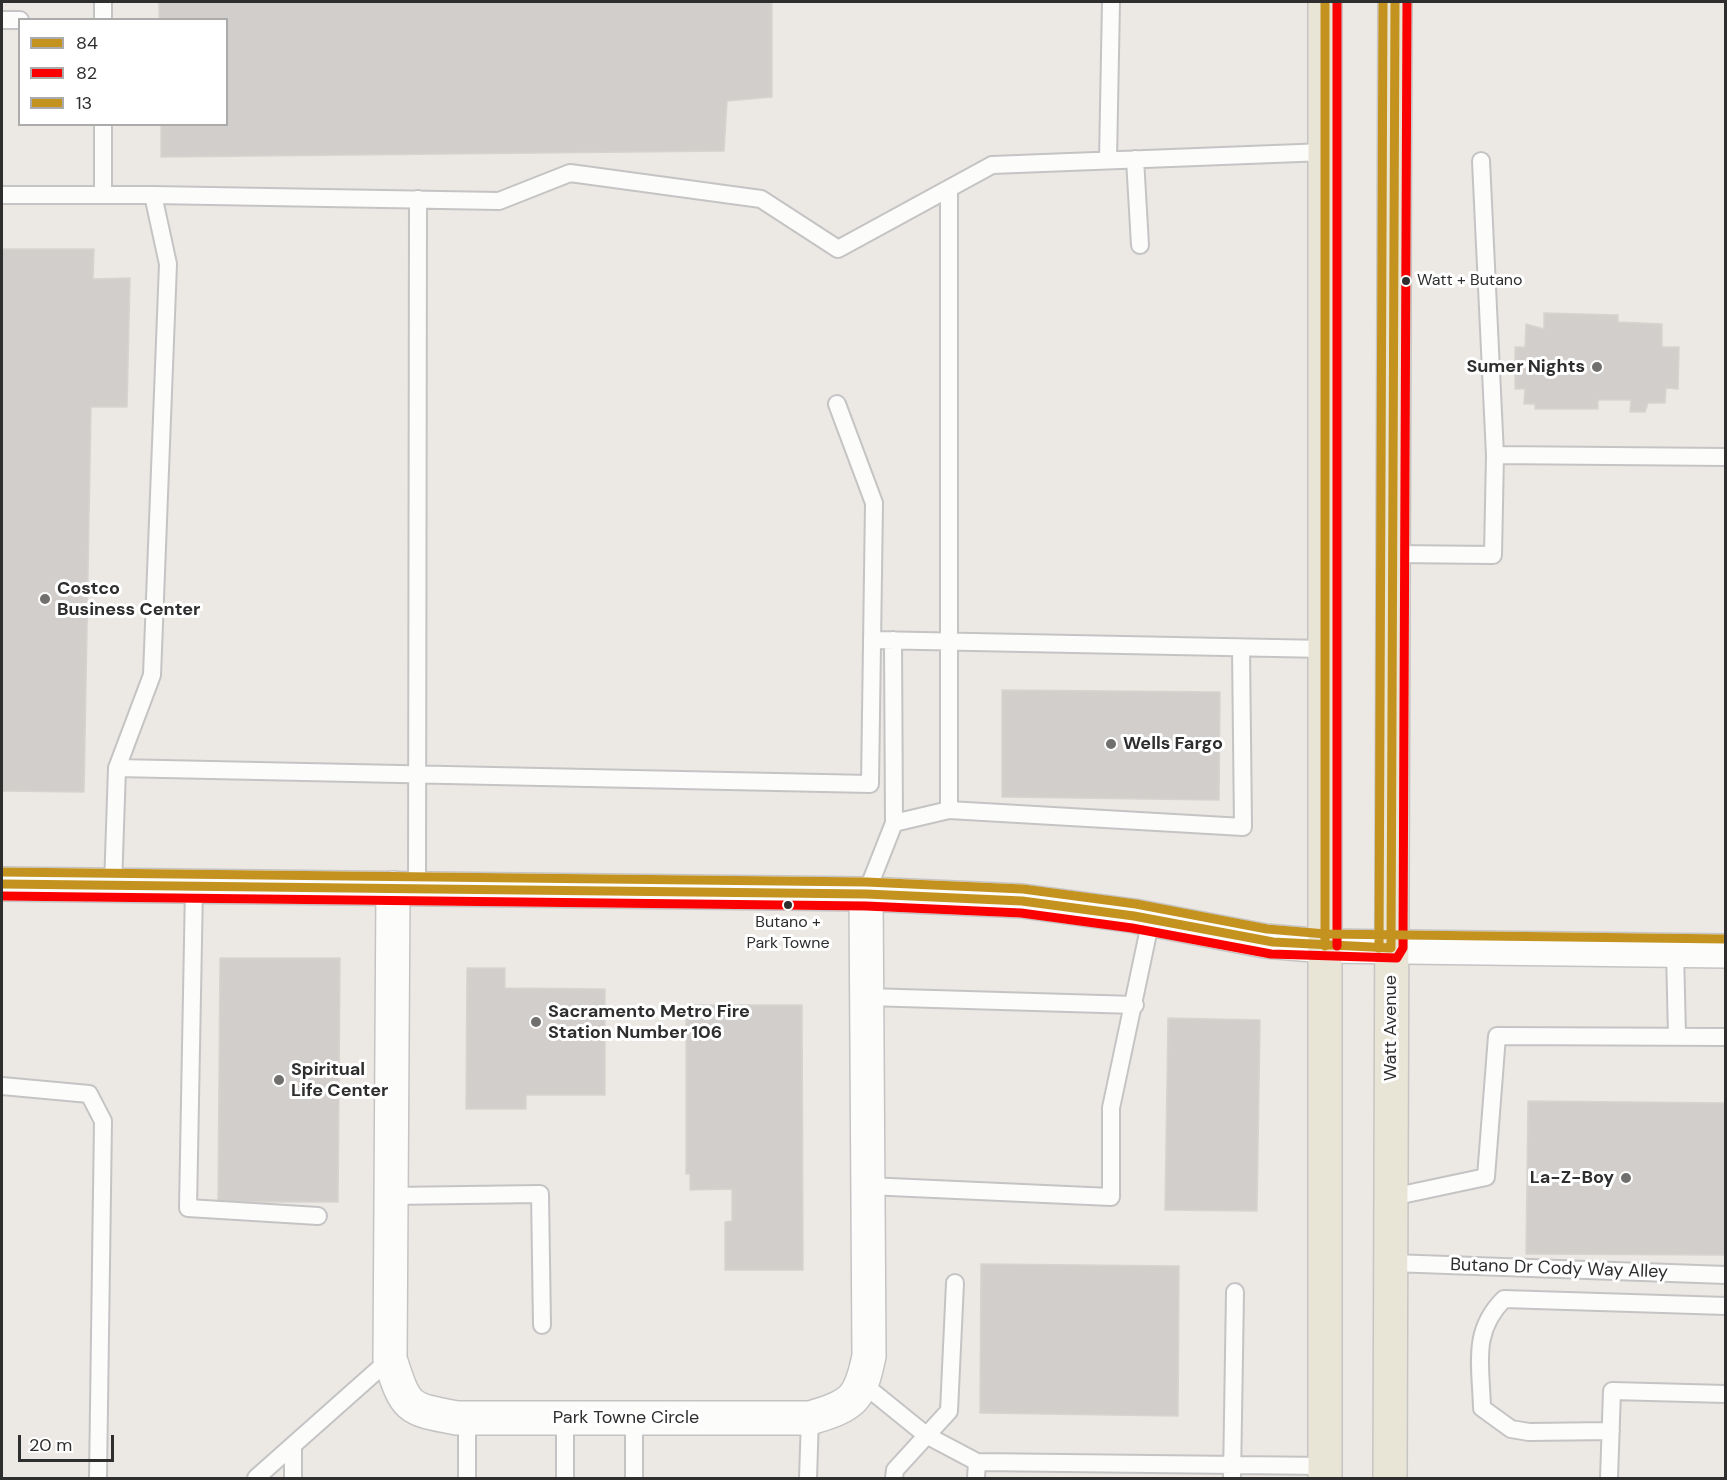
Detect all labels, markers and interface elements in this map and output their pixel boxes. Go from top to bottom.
legend [18,18,228,126]
text: 84 [76,31,98,55]
text: 82 [76,61,97,85]
text: 13 [76,91,92,115]
place label: Watt + Butano [1417,271,1523,291]
marker: Watt + Butano [1400,275,1412,287]
place label: Sumer Nights [1466,356,1585,378]
marker: Sumer Nights [1590,360,1604,374]
place label: Costco Business Center [57,578,200,620]
marker: Costco Business Center [38,592,52,606]
place label: Wells Fargo [1123,733,1223,755]
marker: Wells Fargo [1104,737,1118,751]
marker: Butano + Park Towne [782,899,794,911]
place label: Butano + Park Towne [746,913,830,951]
street label: Watt Avenue [1380,975,1402,1081]
place label: Sacramento Metro Fire Station Number 106 [548,1001,750,1044]
marker: Sacramento Metro Fire Station Number 106 [529,1015,543,1029]
place label: Spiritual Life Center [291,1059,388,1102]
marker: Spiritual Life Center [272,1073,286,1087]
place label: La-Z-Boy [1530,1167,1614,1189]
marker: La-Z-Boy [1619,1171,1633,1185]
street label: Butano Dr Cody Way Alley [1450,1254,1668,1284]
street label: Park Towne Circle [553,1407,699,1429]
scale bar [21,1423,117,1461]
text: 20 m [29,1433,72,1457]

